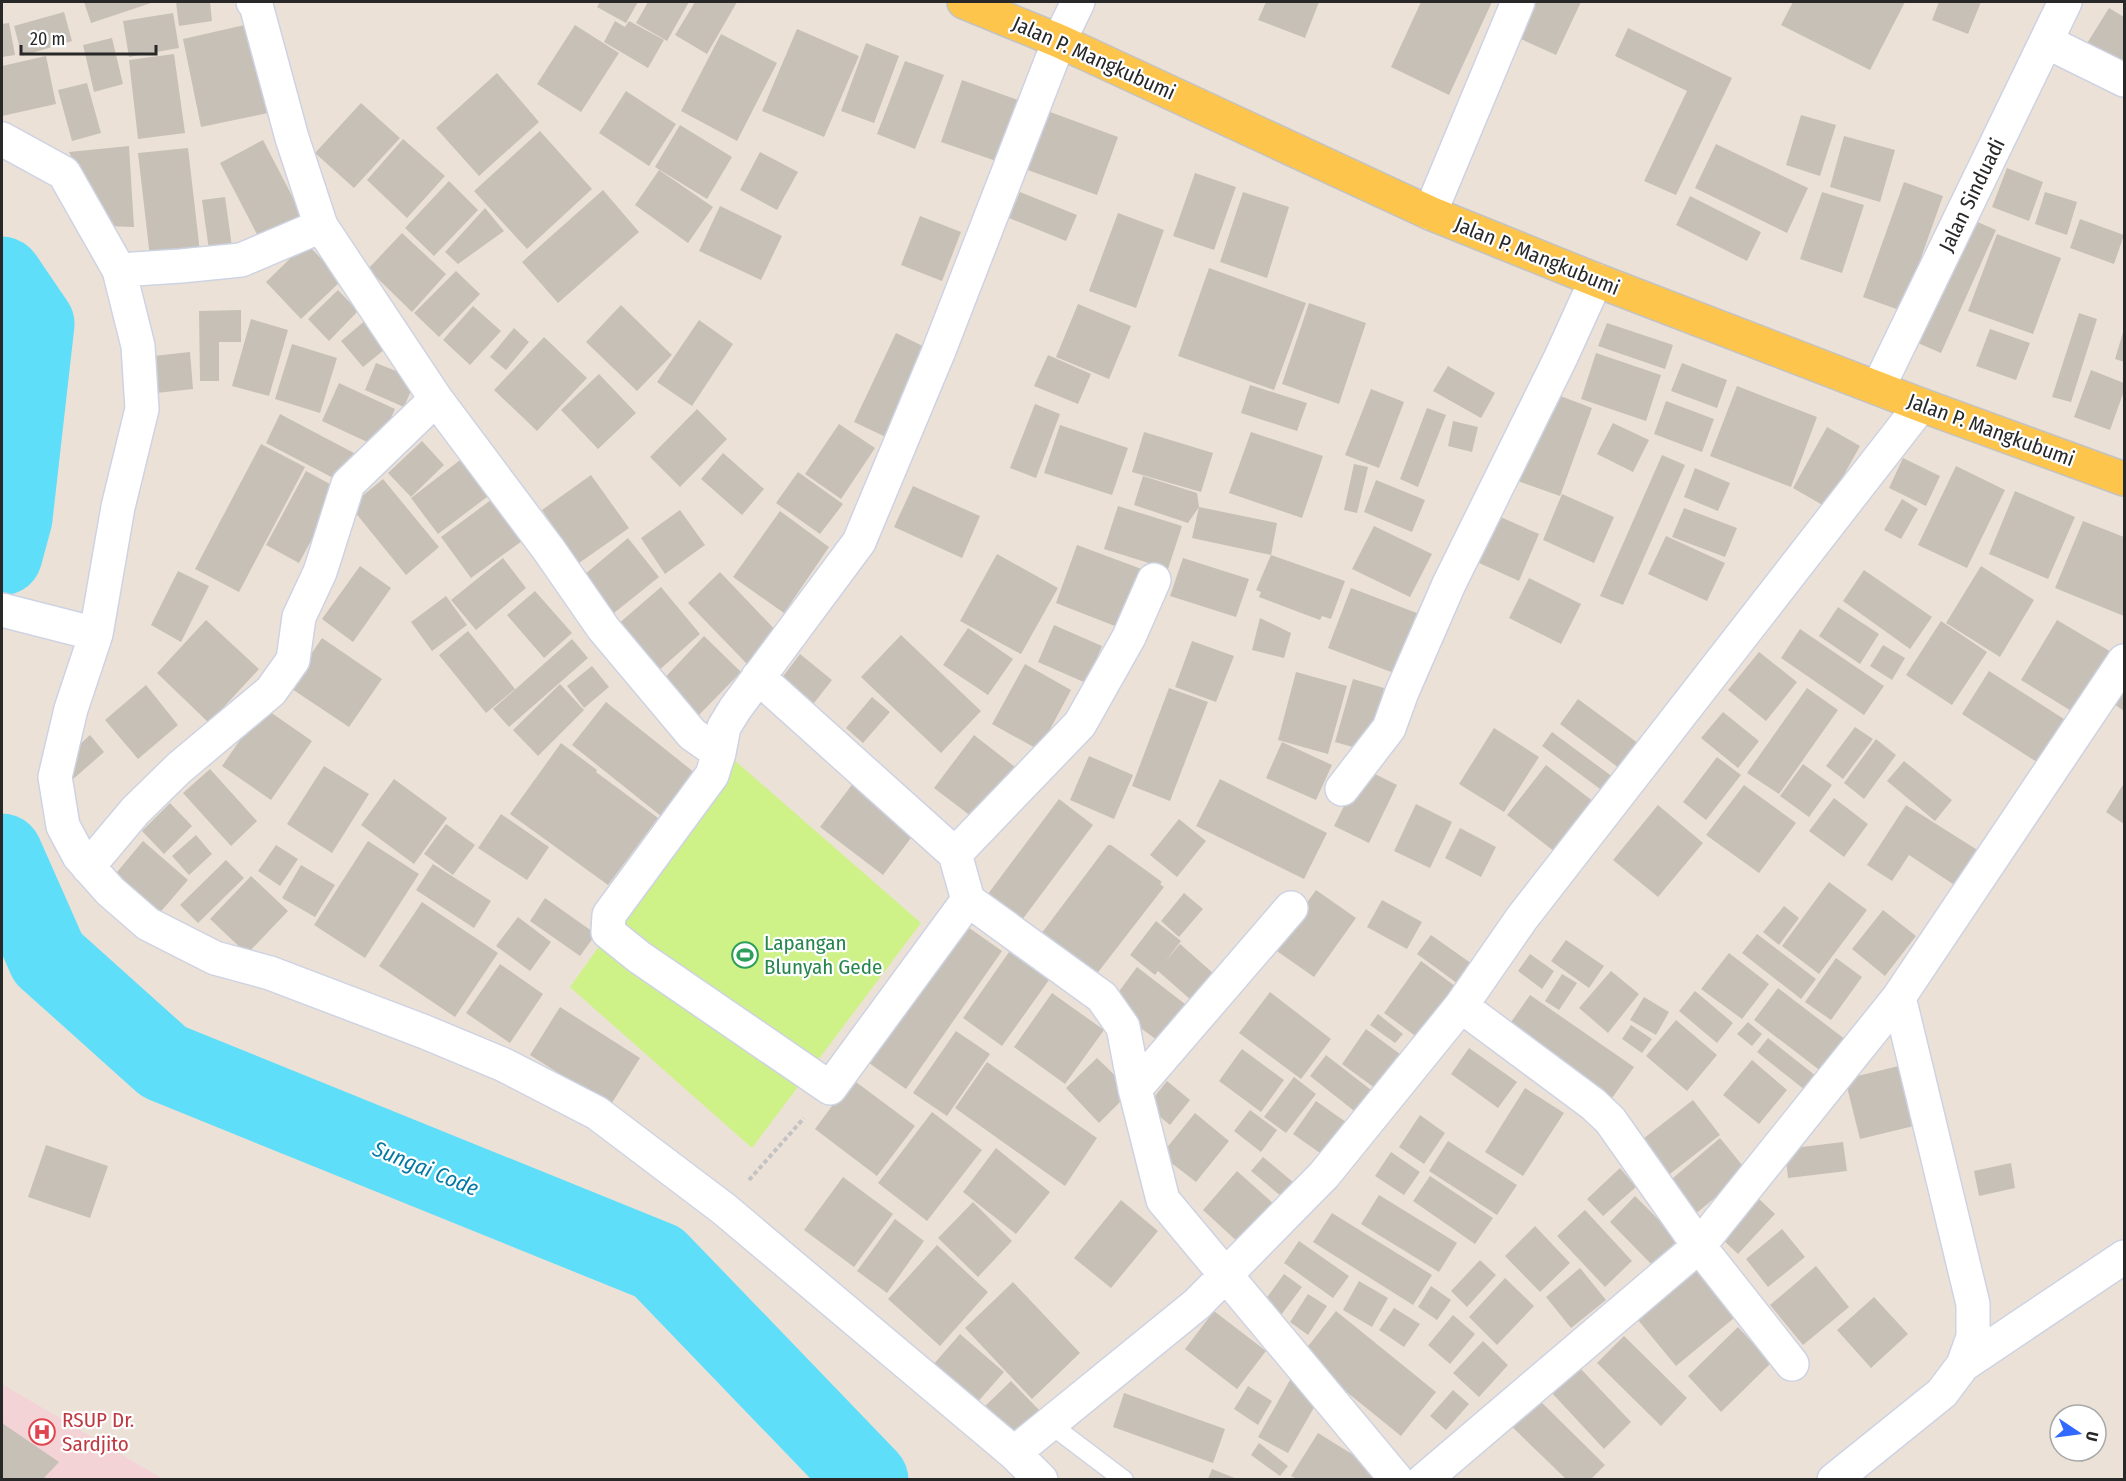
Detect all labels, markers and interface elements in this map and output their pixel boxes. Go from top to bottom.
street label: Jalan P. Mangkubumi [1008,10,1180,106]
scale bar [21,18,156,56]
text: 20 m [30,28,65,50]
street label: Jalan Sinduadi [1933,134,2011,256]
street label: Jalan P. Mangkubumi [1451,211,1623,301]
street label: Jalan P. Mangkubumi [1904,388,2078,472]
place label: Lapangan Blunyah Gede [764,930,882,980]
sports icon: Lapangan Blunyah Gede [730,940,760,970]
water label: Sungai Code [368,1135,483,1202]
north arrow [2048,1403,2108,1463]
place label: RSUP Dr. Sardjito [62,1407,134,1457]
hospital icon: RSUP Dr. Sardjito [27,1417,57,1447]
text: U [2082,1430,2102,1443]

